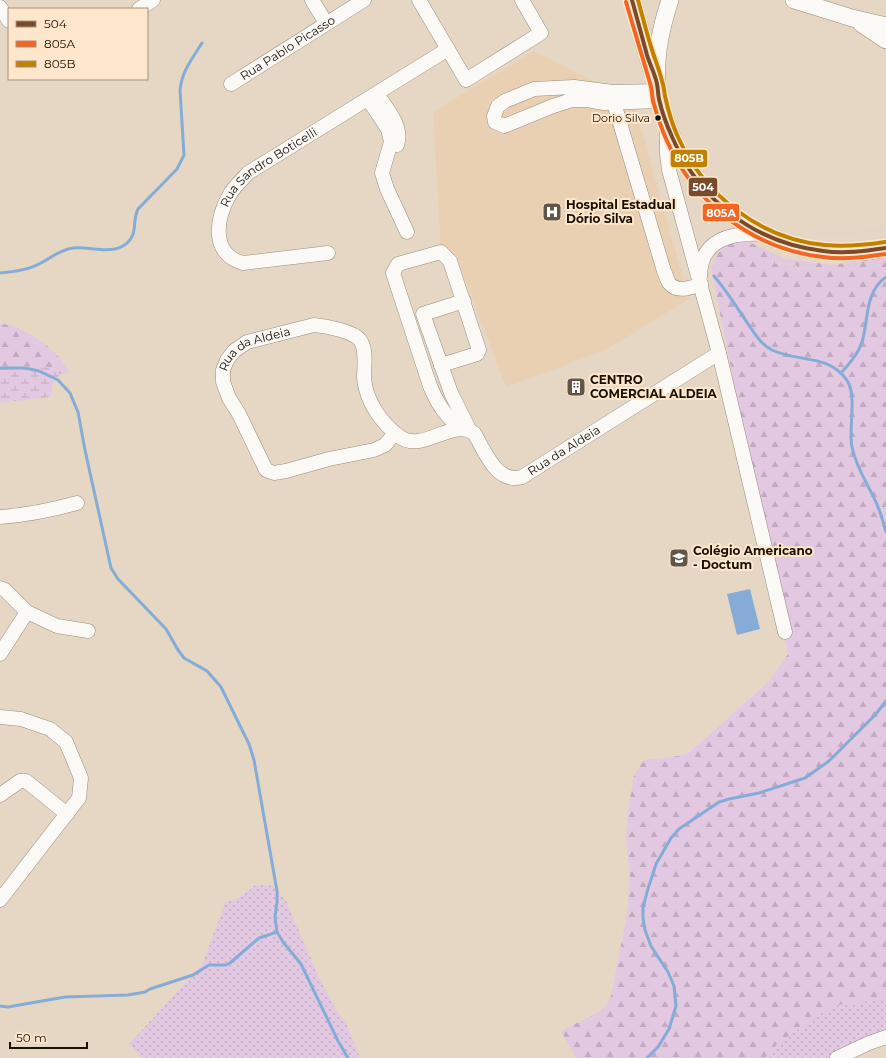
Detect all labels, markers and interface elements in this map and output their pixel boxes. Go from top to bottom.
legend [8,8,148,80]
street label: Rua Pablo Picasso [237,12,338,83]
text: 504 [44,16,67,31]
text: 805A [44,36,75,51]
text: 805B [44,56,75,71]
place label: Dorio Silva [592,111,650,125]
marker: Dorio Silva [653,113,663,123]
street label: Rua Sandro Boticelli [217,124,320,209]
line badge: 805B [670,149,708,168]
text: 805B [674,151,704,165]
line badge: 504 [688,177,718,197]
text: 504 [692,180,714,194]
place label: Hospital Estadual Dório Silva [566,197,676,226]
hospital icon: Hospital Estadual Dório Silva [541,201,563,223]
line badge: 805A [702,203,740,222]
text: 805A [706,206,736,220]
street label: Rua da Aldeia [215,323,292,373]
place label: CENTRO COMERCIAL ALDEIA [590,372,718,401]
building icon: CENTRO COMERCIAL ALDEIA [565,376,587,398]
street label: Rua da Aldeia [525,422,603,479]
place label: Colégio Americano - Doctum [693,543,813,572]
school or university icon: Colégio Americano - Doctum [668,547,690,569]
scale bar [10,1024,87,1050]
text: 50 m [16,1030,47,1045]

